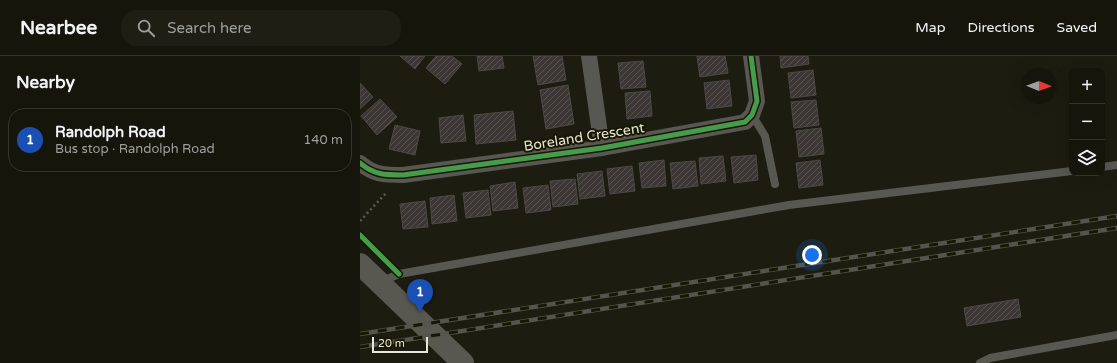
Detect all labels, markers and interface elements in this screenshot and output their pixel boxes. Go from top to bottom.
search box [121,10,401,46]
text: Nearbee [20,17,97,39]
icon: search [135,17,157,39]
text: Search here [167,19,252,37]
text: Map [915,19,946,36]
text: Directions [968,19,1035,36]
text: Saved [1057,19,1097,36]
north arrow [1021,68,1057,104]
map controls [1069,68,1105,176]
button: + [1069,68,1105,104]
text: Nearby [16,72,75,93]
button: − [1069,104,1105,140]
street label: Boreland Crescent [522,119,646,155]
text: Randolph Road [55,123,166,141]
text: 1 [26,132,34,148]
text: 140 m [303,132,343,148]
button: layers [1069,140,1105,176]
text: Bus stop · Randolph Road [55,141,215,157]
your location [802,245,822,265]
pin: 1 [407,279,433,312]
scale bar [372,335,428,354]
text: 20 m [378,337,405,350]

